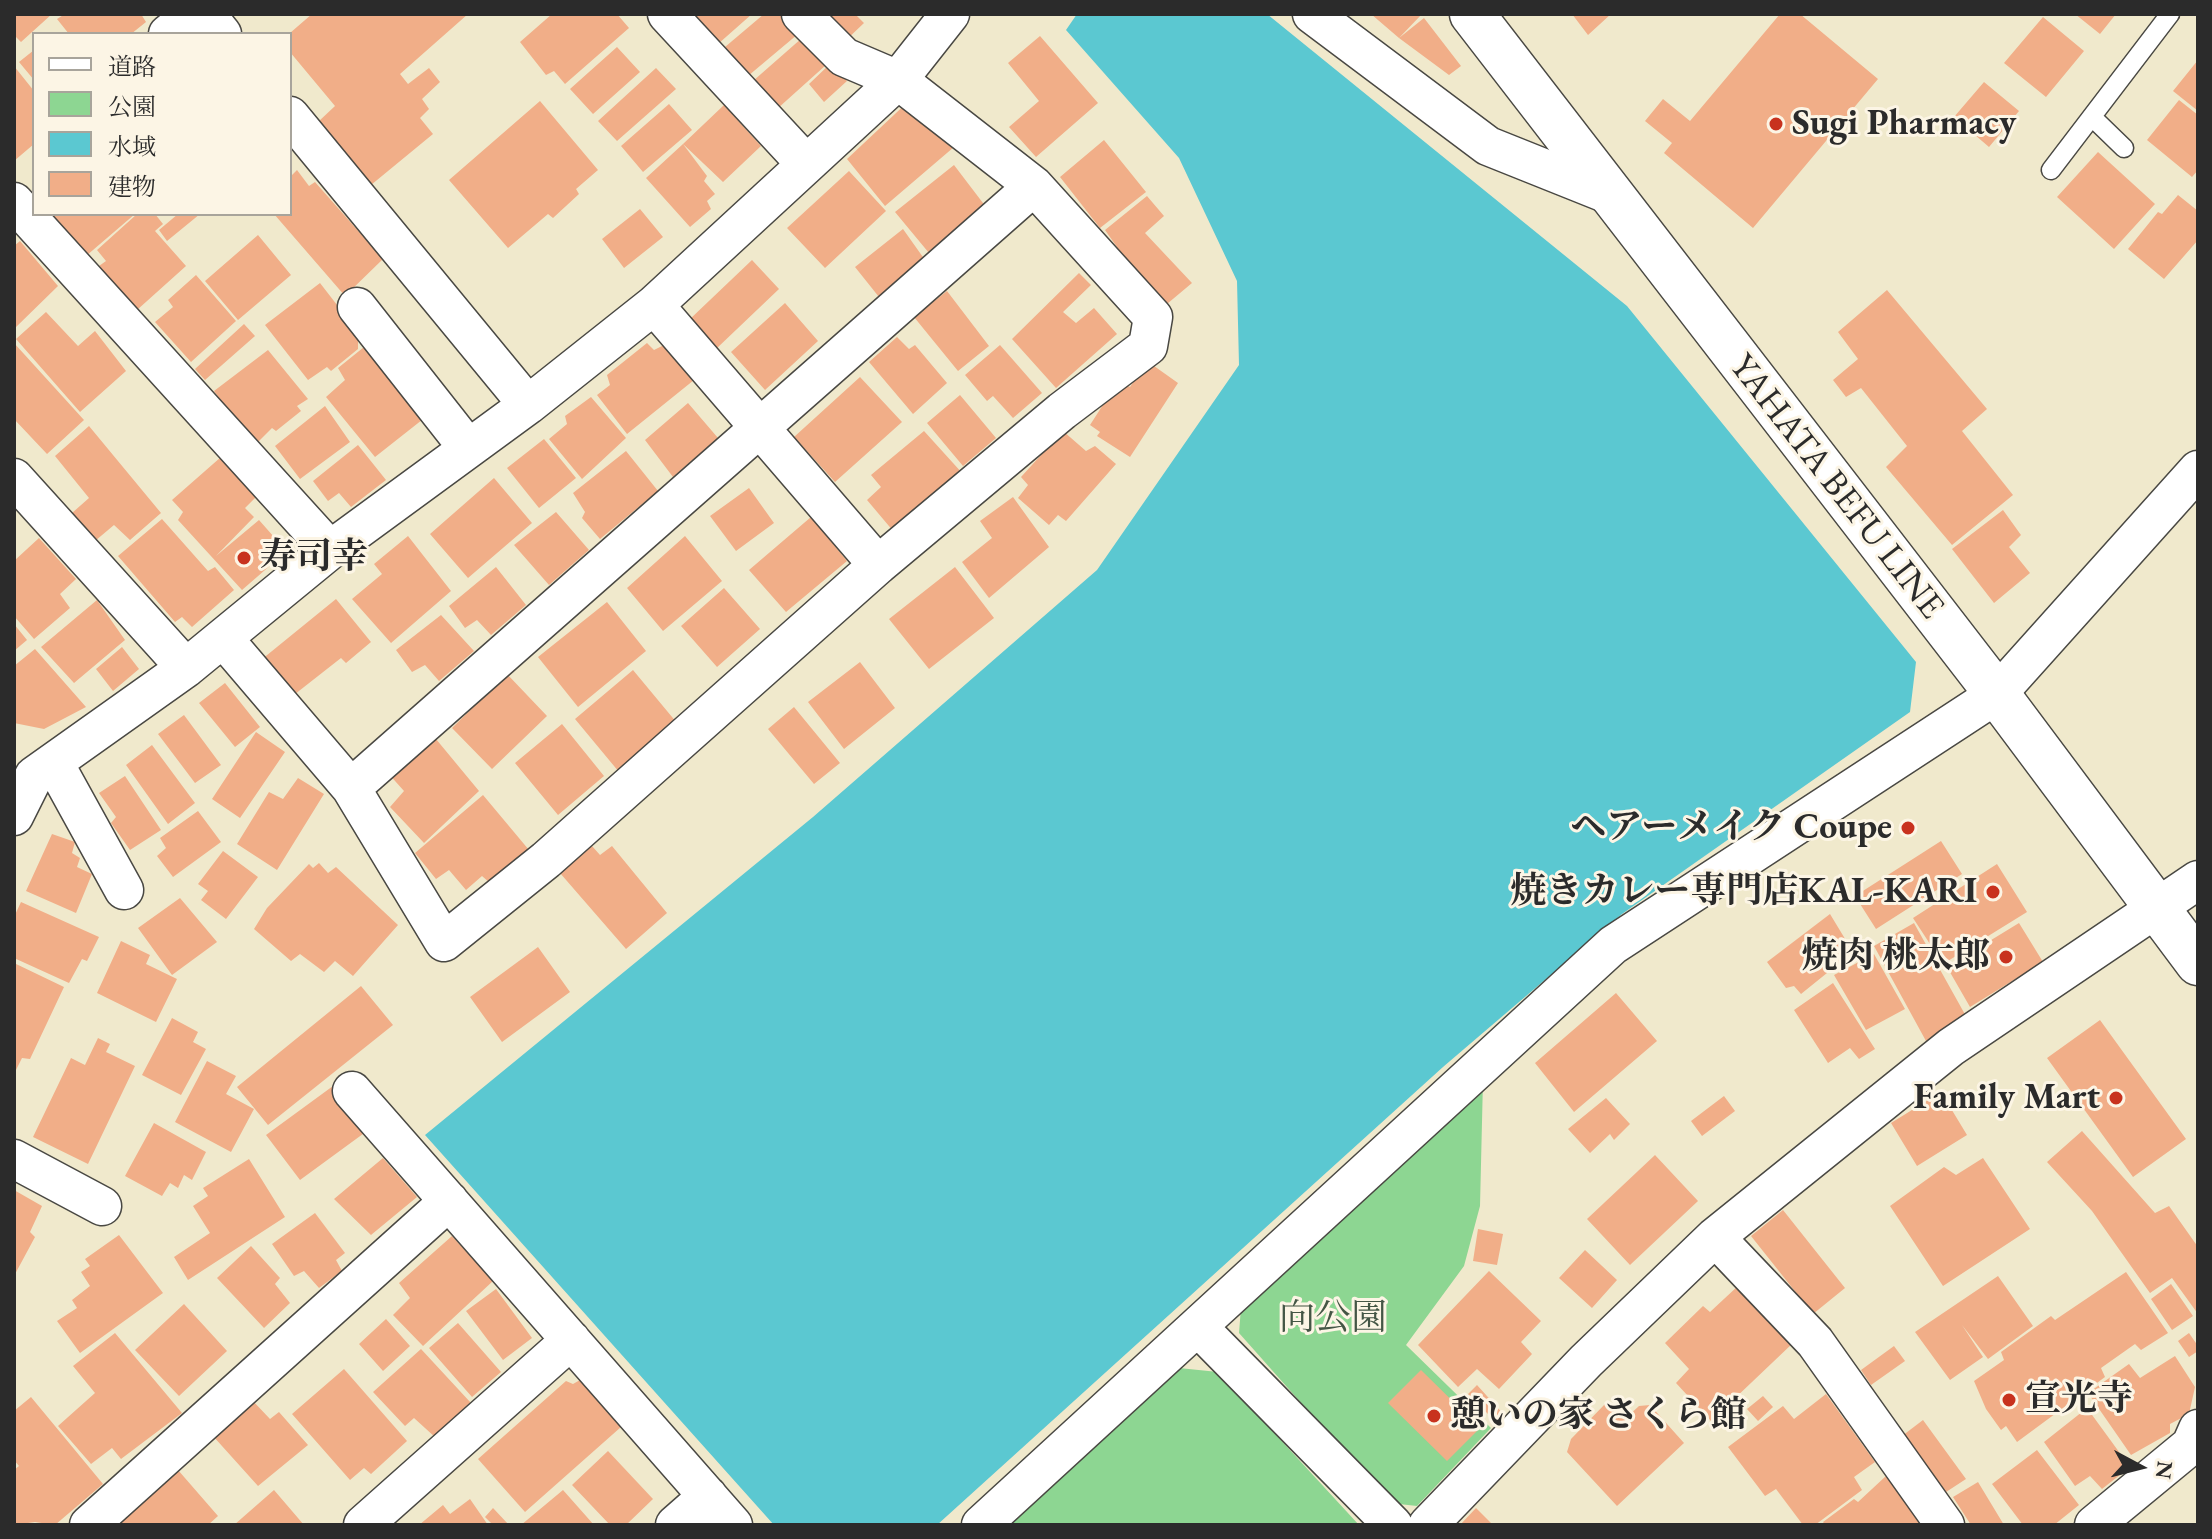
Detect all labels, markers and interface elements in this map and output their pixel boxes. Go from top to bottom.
legend [32,32,292,216]
text: 道路 [108,51,156,82]
text: 公園 [108,91,156,122]
place label: Sugi Pharmacy [1792,102,2016,146]
marker: Sugi Pharmacy [1767,115,1785,133]
text: 水域 [108,131,156,162]
text: 建物 [108,171,156,202]
street label: YAHATA BEFU LINE [1719,346,1953,628]
place label: 寿司幸 [260,536,368,580]
marker: 寿司幸 [235,549,253,567]
place label: ヘアーメイク Coupe [1570,806,1892,850]
marker: ヘアーメイク Coupe [1899,819,1917,837]
place label: 焼きカレー専門店KAL-KARI [1510,870,1977,914]
marker: 焼きカレー専門店KAL-KARI [1984,883,2002,901]
place label: 焼肉 桃太郎 [1801,935,1990,979]
marker: 焼肉 桃太郎 [1997,948,2015,966]
place label: Family Mart [1914,1076,2100,1120]
marker: Family Mart [2107,1089,2125,1107]
park label: 向公園 [1279,1297,1387,1341]
place label: 宣光寺 [2025,1378,2133,1422]
marker: 宣光寺 [2000,1391,2018,1409]
place label: 憩いの家 さくら館 [1450,1394,1747,1438]
marker: 憩いの家 さくら館 [1425,1407,1443,1425]
north arrow [2100,1427,2180,1507]
text: N [2149,1459,2180,1481]

